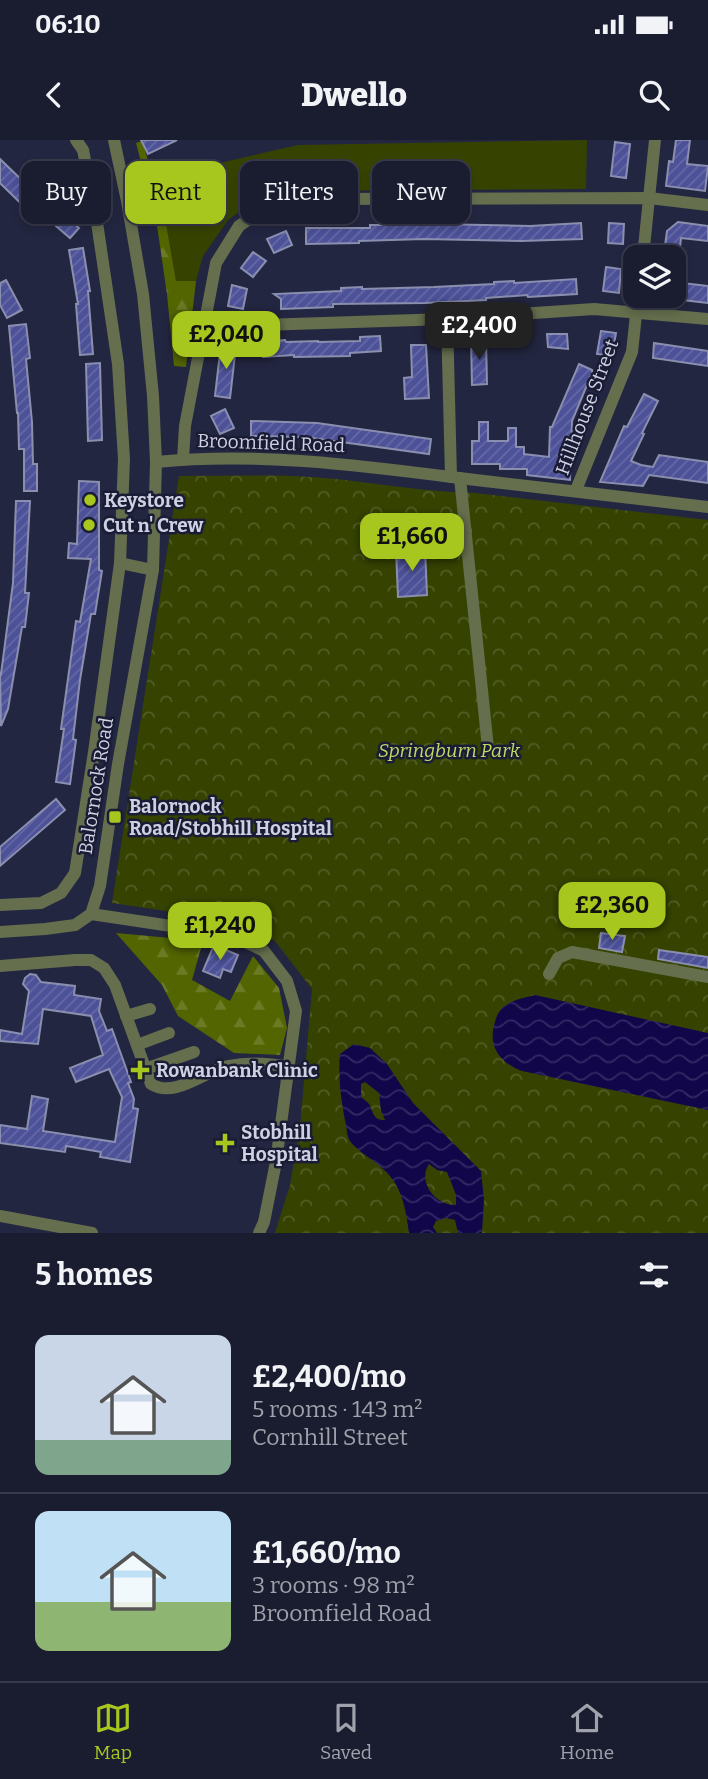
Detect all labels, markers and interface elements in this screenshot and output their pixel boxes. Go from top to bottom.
text: 06:10 [35,9,101,40]
icon: back [35,76,73,114]
text: Dwello [301,76,407,114]
icon: search [635,76,673,114]
chip: Buy [21,161,111,224]
chip: Rent [125,161,226,224]
chip: Filters [240,161,358,224]
chip: New [372,161,470,224]
map controls [623,245,686,308]
button: layers [623,245,686,308]
pin: £2,400 [422,302,536,362]
text: £2,400 [441,311,517,339]
pin: £2,040 [169,312,283,371]
text: £2,040 [188,320,264,348]
street label: Hillhouse Street [551,336,623,478]
street label: Broomfield Road [197,429,345,457]
place label: Keystore [104,489,184,512]
marker: Keystore [82,492,98,508]
place label: Cut n' Crew [103,514,203,537]
pin: £1,660 [355,514,469,573]
marker: Cut n' Crew [81,517,97,533]
text: £1,660 [376,522,448,550]
street label: Balornock Road [74,716,118,856]
park label: Springburn Park [378,739,521,762]
place label: Balornock Road/Stobhill Hospital [129,795,332,840]
marker: Balornock Road/Stobhill Hospital [107,809,123,825]
pin: £2,360 [555,882,669,942]
text: £2,360 [575,891,649,919]
pin: £1,240 [163,902,277,962]
text: £1,240 [184,911,256,939]
place label: Rowanbank Clinic [156,1059,318,1082]
marker: Rowanbank Clinic [130,1060,150,1080]
place label: Stobhill Hospital [241,1121,318,1166]
marker: Stobhill Hospital [215,1133,235,1153]
icon: filters [635,1256,673,1294]
text: 5 homes [35,1257,153,1293]
text: £2,400/mo [252,1359,406,1395]
icon: home [91,1363,175,1447]
text: 5 rooms · 143 m² [252,1395,423,1423]
text: Cornhill Street [252,1423,408,1451]
text: £1,660/mo [252,1535,401,1571]
icon: home [91,1539,175,1623]
text: 3 rooms · 98 m² [252,1571,415,1599]
text: Broomfield Road [252,1599,431,1627]
tab: Map [94,1699,132,1764]
tab: Saved [320,1699,372,1764]
tab: Home [560,1699,614,1764]

